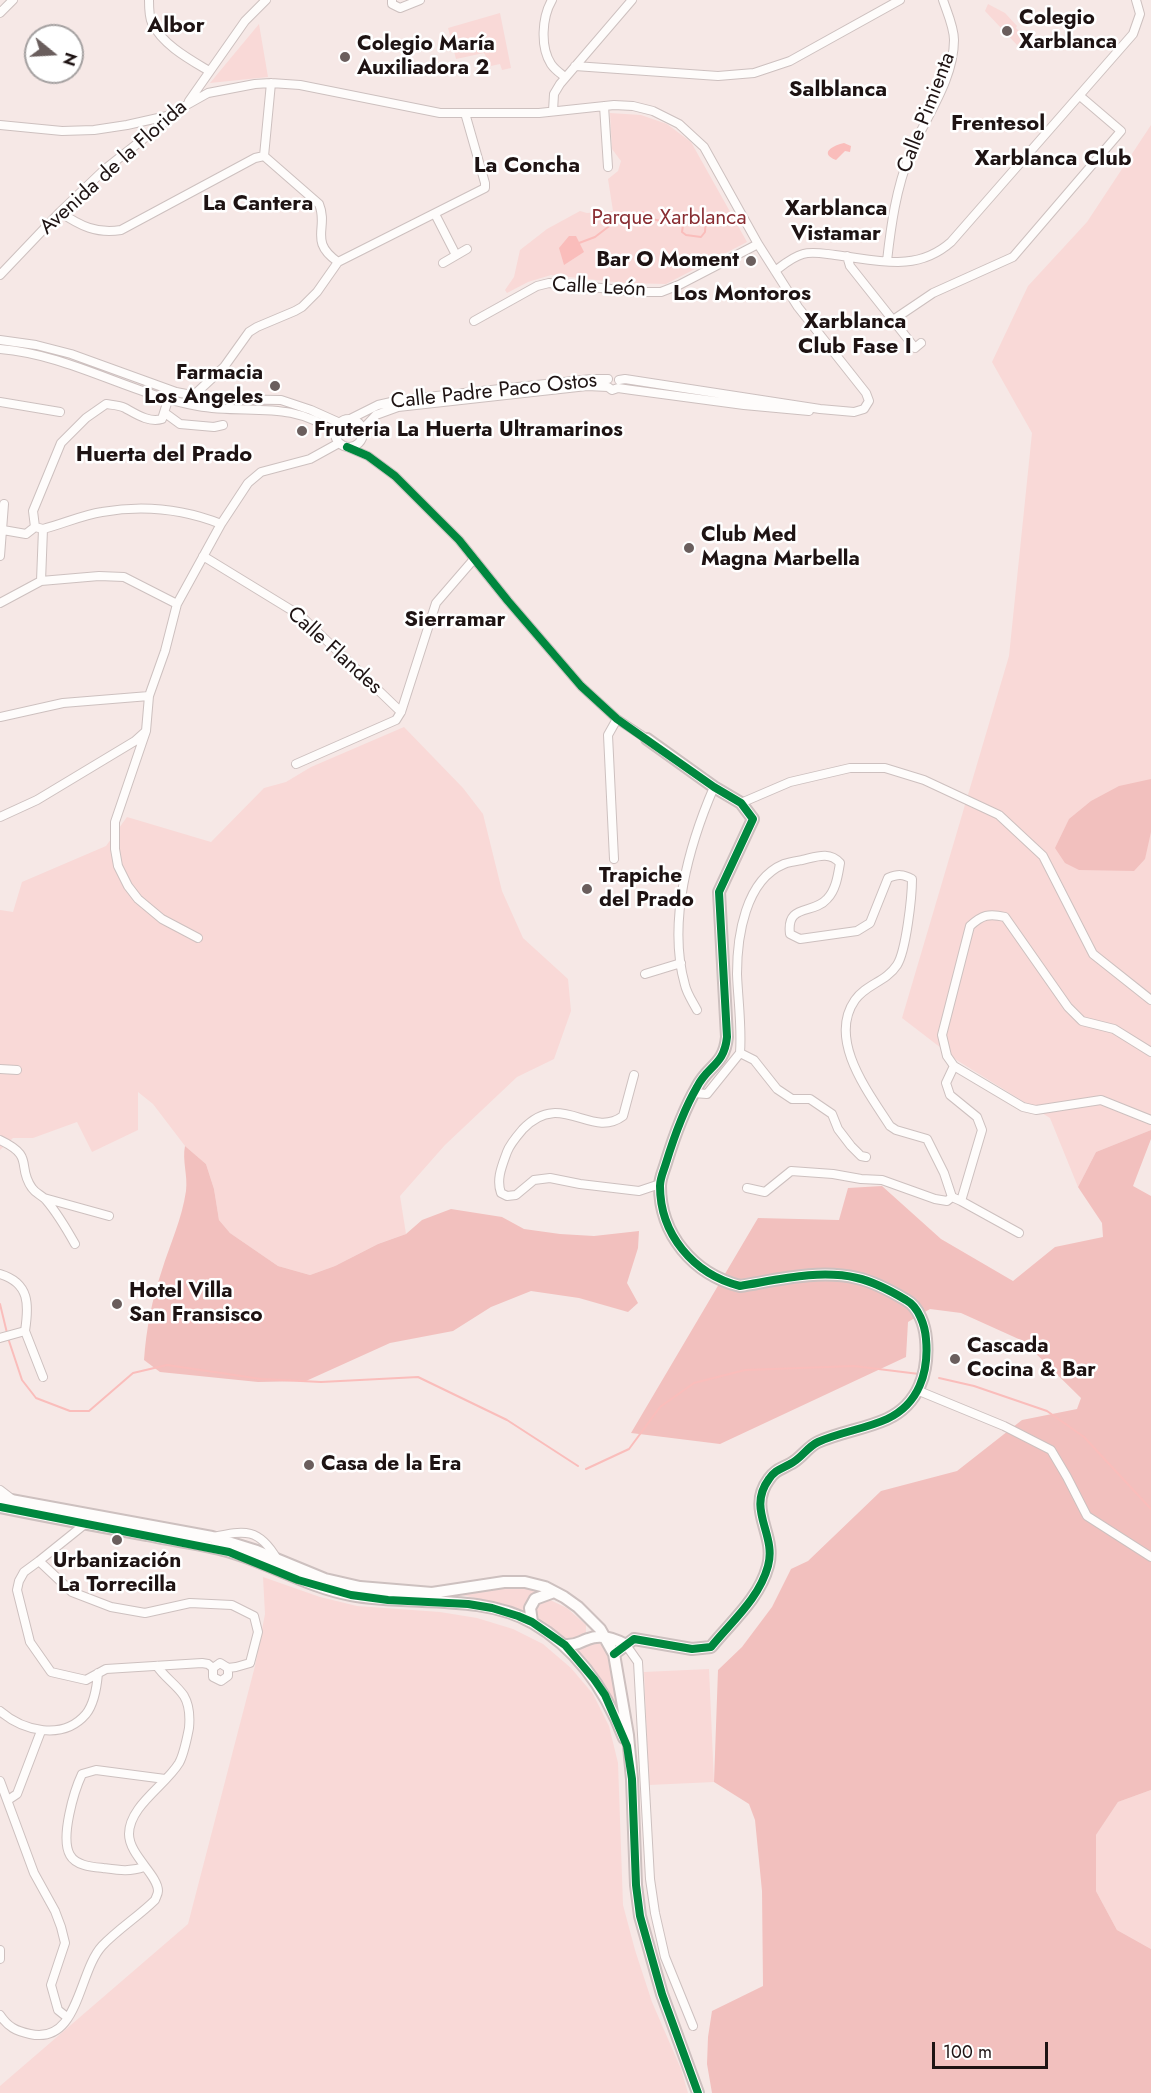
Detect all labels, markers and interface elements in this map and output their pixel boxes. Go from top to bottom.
place label: Colegio Xarblanca [1019,6,1117,56]
district label: Albor [147,14,205,40]
north arrow [24,24,84,84]
marker: Colegio Xarblanca [1000,24,1014,38]
place label: Colegio María Auxiliadora 2 [357,32,495,82]
text: N [57,49,83,69]
street label: Calle Pimienta [892,49,962,177]
marker: Colegio María Auxiliadora 2 [338,50,352,64]
district label: Salblanca [789,78,887,104]
street label: Avenida de la Florida [35,95,193,241]
district label: Frentesol [951,112,1045,138]
district label: Xarblanca Club [975,147,1131,173]
district label: La Concha [474,154,580,180]
district label: La Cantera [203,192,313,218]
district label: Xarblanca Vistamar [785,197,887,248]
park label: Parque Xarblanca [591,206,747,232]
place label: Bar O Moment [596,248,739,274]
marker: Bar O Moment [744,254,758,268]
street label: Calle León [551,273,647,303]
district label: Los Montoros [673,282,811,308]
district label: Xarblanca Club Fase I [798,310,912,362]
place label: Farmacia Los Angeles [144,361,263,411]
street label: Calle Padre Paco Ostos [390,369,598,415]
marker: Farmacia Los Angeles [268,379,282,393]
place label: Fruteria La Huerta Ultramarinos [314,418,623,444]
marker: Fruteria La Huerta Ultramarinos [295,424,309,438]
district label: Huerta del Prado [76,443,252,469]
place label: Club Med Magna Marbella [701,523,860,573]
marker: Club Med Magna Marbella [682,541,696,555]
street label: Calle Flandes [281,602,387,700]
district label: Sierramar [404,608,506,634]
place label: Trapiche del Prado [599,864,694,914]
marker: Trapiche del Prado [580,882,594,896]
place label: Hotel Villa San Fransisco [129,1279,263,1329]
marker: Hotel Villa San Fransisco [110,1297,124,1311]
place label: Cascada Cocina & Bar [967,1334,1096,1384]
marker: Cascada Cocina & Bar [948,1352,962,1366]
place label: Casa de la Era [321,1452,461,1478]
marker: Casa de la Era [302,1458,316,1472]
marker: Urbanización La Torrecilla [110,1533,124,1547]
place label: Urbanización La Torrecilla [53,1549,181,1599]
scale bar [935,2030,1050,2068]
text: 100 m [943,2039,992,2065]

